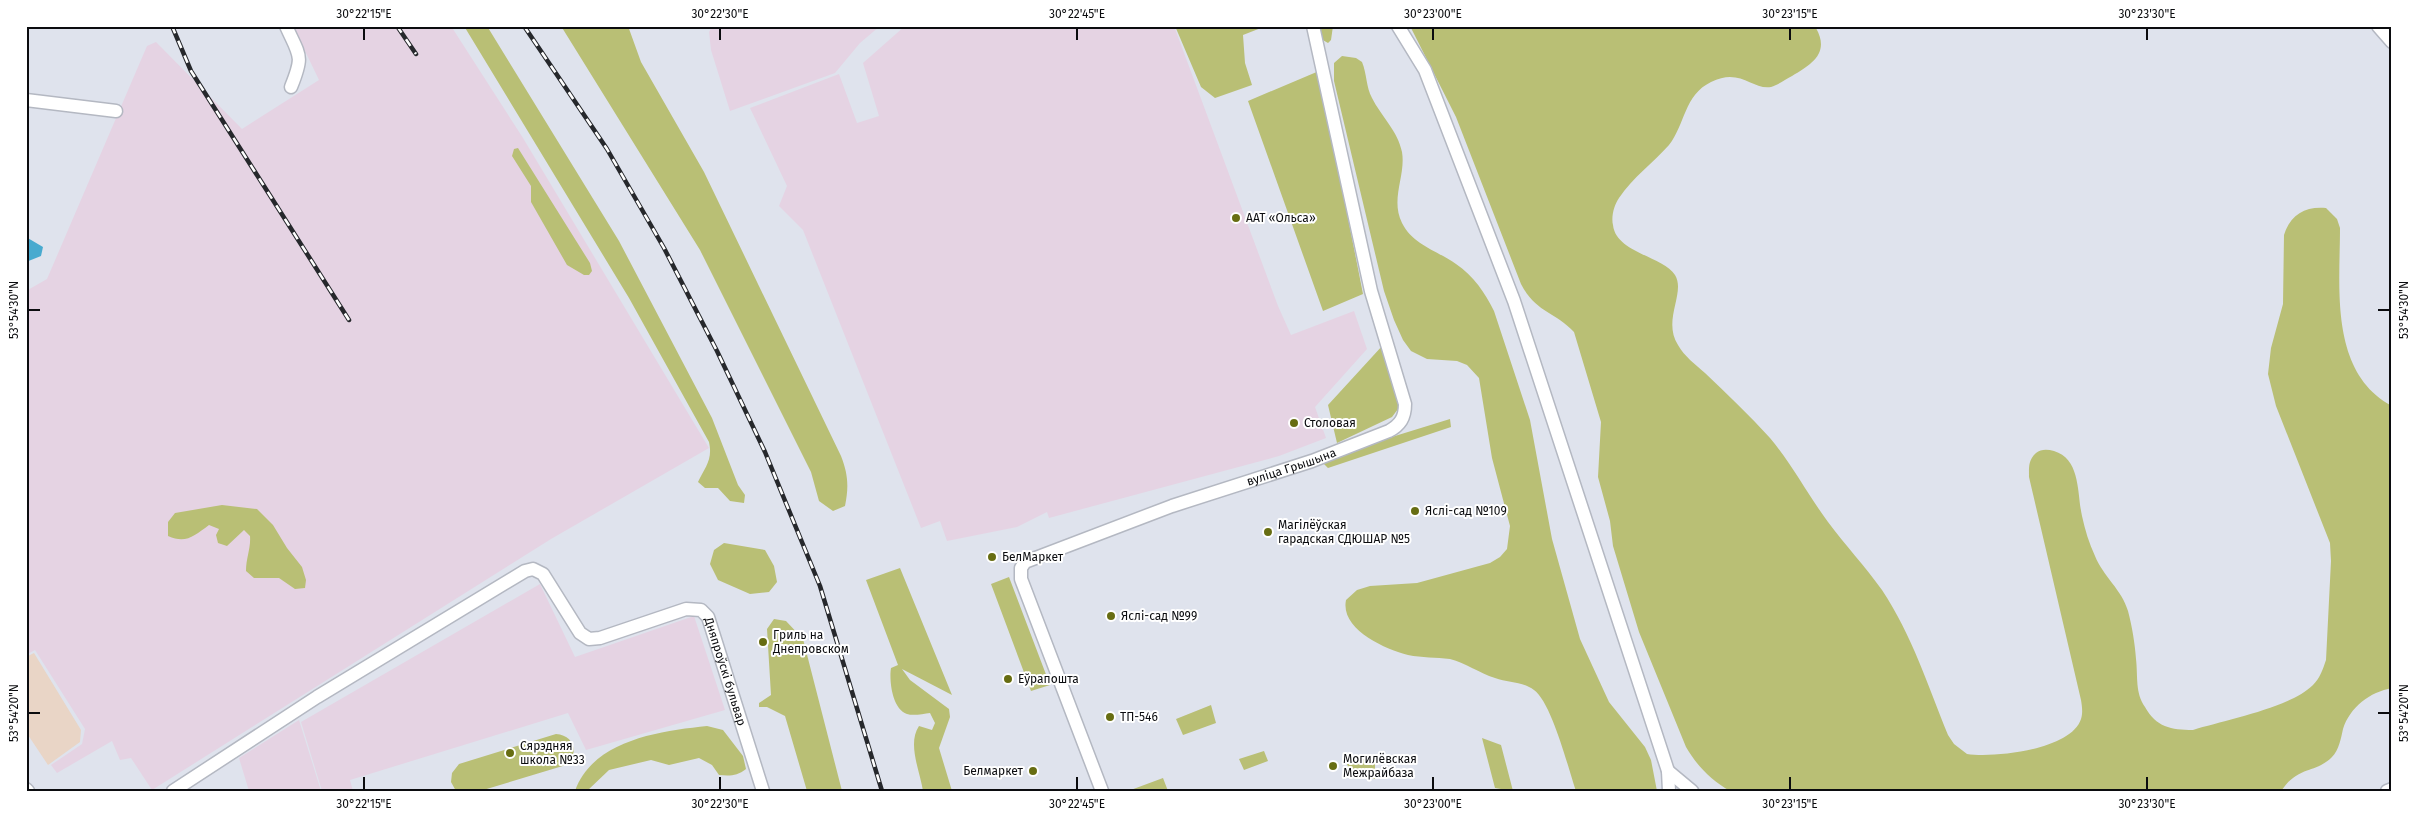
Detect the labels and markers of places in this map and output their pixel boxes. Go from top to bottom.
place label: ААТ «Ольса» [1246,211,1316,225]
marker: ААТ «Ольса» [1230,212,1242,224]
place label: Столовая [1304,416,1356,430]
marker: Столовая [1288,417,1300,429]
place label: Яслі-сад №109 [1425,504,1507,518]
marker: Яслі-сад №109 [1409,505,1421,517]
place label: Магілёўская гарадская СДЮШАР №5 [1278,518,1410,546]
marker: Магілёўская гарадская СДЮШАР №5 [1262,526,1274,538]
place label: БелМаркет [1002,550,1064,564]
marker: БелМаркет [986,551,998,563]
place label: Яслі-сад №99 [1121,609,1197,623]
marker: Яслі-сад №99 [1105,610,1117,622]
place label: Гриль на Днепровском [772,628,849,656]
marker: Гриль на Днепровском [757,636,769,648]
place label: Еўрапошта [1018,672,1079,686]
marker: Еўрапошта [1002,673,1014,685]
place label: ТП-546 [1120,710,1158,724]
marker: ТП-546 [1104,711,1116,723]
place label: Сярэдняя школа №33 [520,739,585,767]
marker: Сярэдняя школа №33 [504,747,516,759]
place label: Могилёвская Межрайбаза [1343,752,1417,780]
marker: Могилёвская Межрайбаза [1327,760,1339,772]
place label: Белмаркет [963,764,1024,778]
marker: Белмаркет [1027,765,1039,777]

